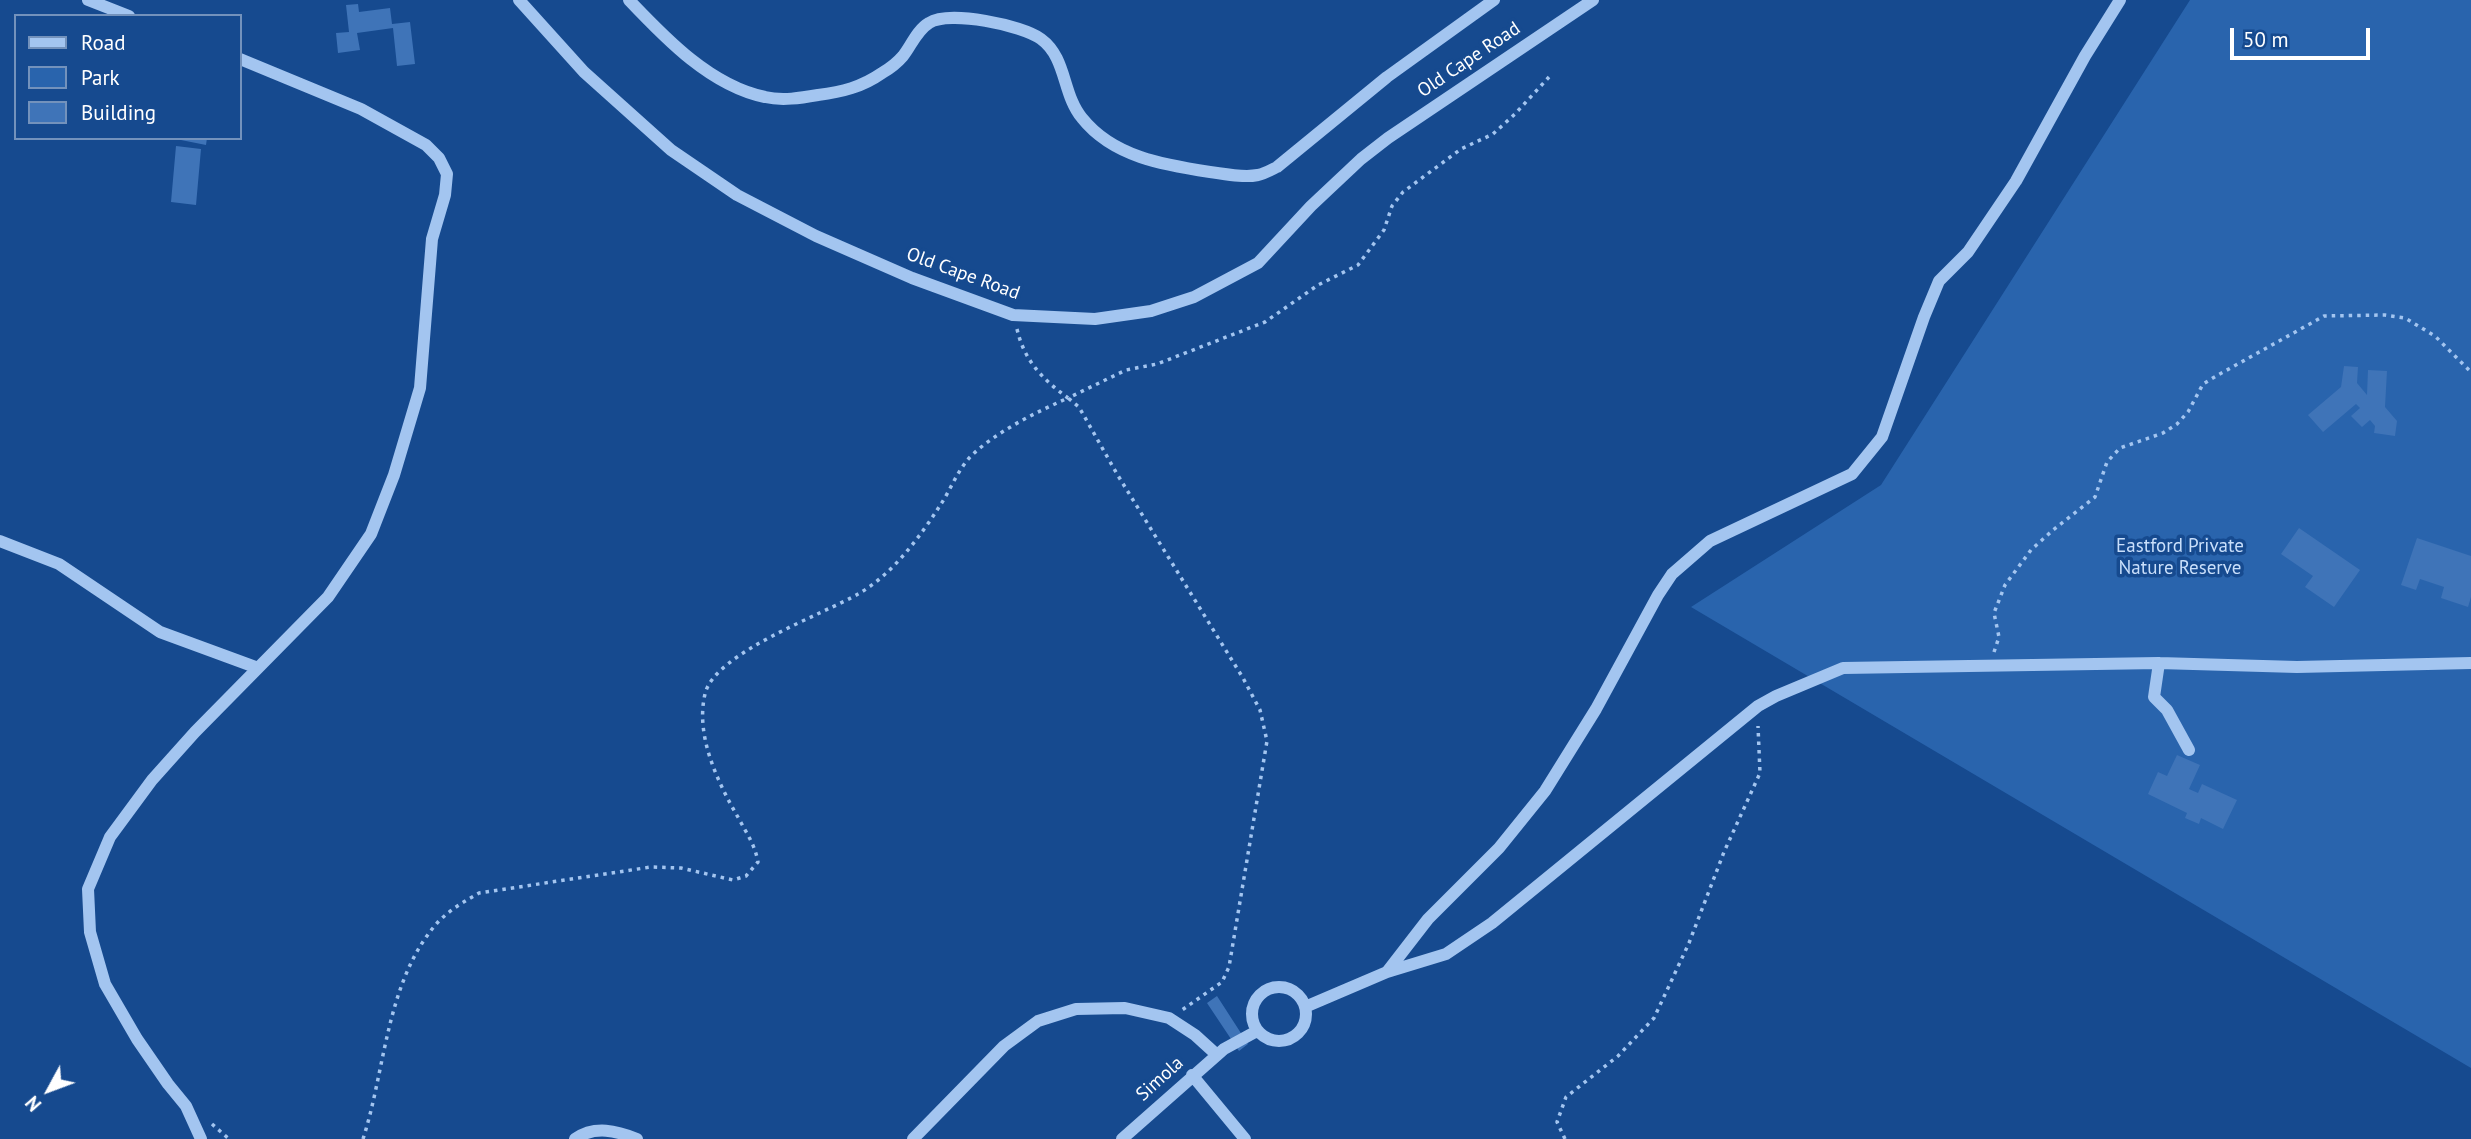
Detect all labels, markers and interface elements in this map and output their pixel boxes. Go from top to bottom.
legend [14,14,242,140]
scale bar [2233,14,2373,58]
street label: Old Cape Road [1413,17,1525,103]
text: 50 m [2243,26,2289,53]
text: Road [81,29,125,56]
text: Park [81,64,120,91]
text: Building [81,99,156,126]
street label: Old Cape Road [903,243,1023,305]
park label: Eastford Private Nature Reserve [2116,536,2244,580]
street label: Simola [1132,1052,1188,1106]
north arrow [14,1055,84,1125]
text: N [20,1091,46,1116]

